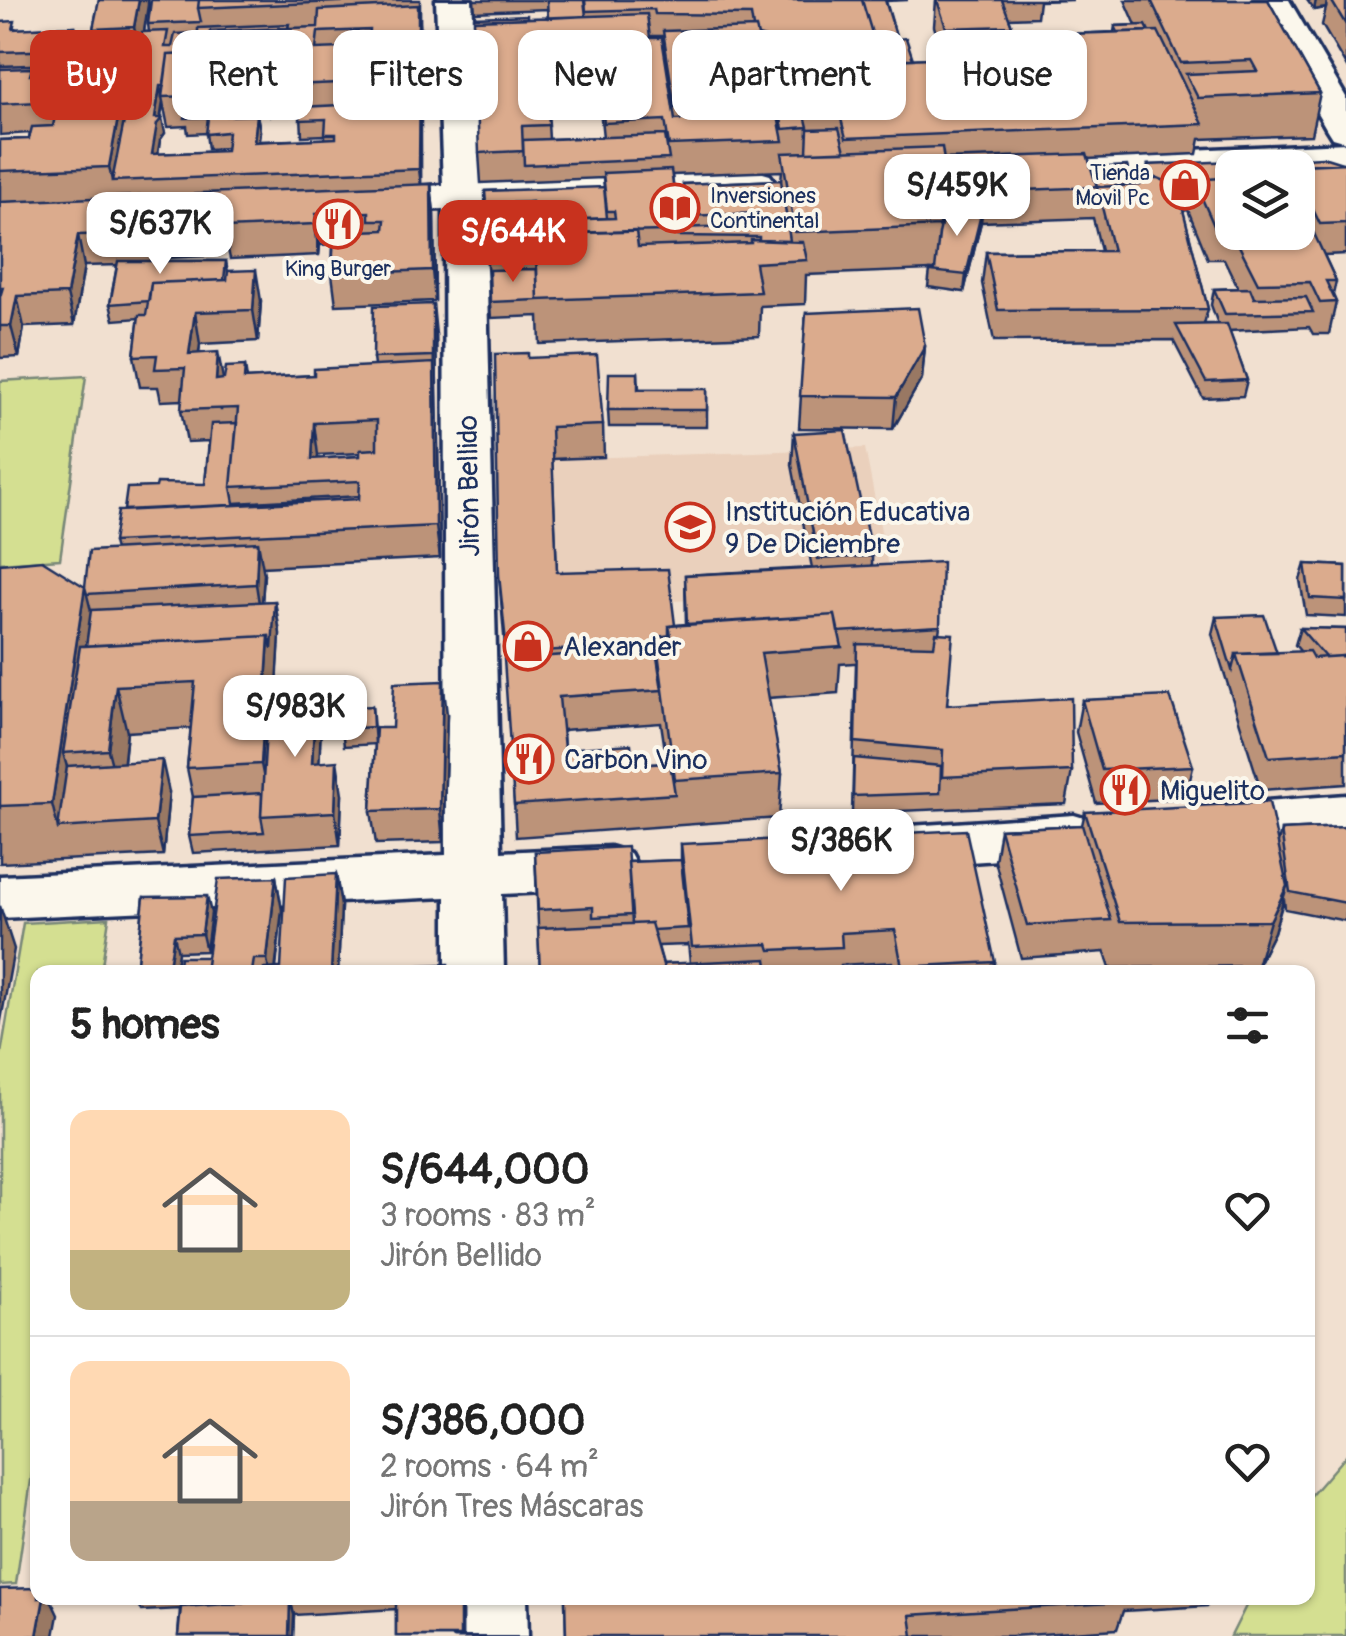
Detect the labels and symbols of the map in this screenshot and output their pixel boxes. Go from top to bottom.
pin: S/459K [876,154,1038,239]
place label: Tienda Movil Pc [1075,159,1150,212]
shop icon: Tienda Movil Pc [1159,159,1211,211]
library icon: Inversiones Continental [649,182,701,234]
place label: Inversiones Continental [710,182,819,235]
pin: S/637K [79,192,241,277]
restaurant icon: King Burger [312,198,364,250]
pin: S/644K [432,200,594,285]
place label: King Burger [285,255,391,283]
street label: Jirón Bellido [451,415,488,557]
place label: Institución Educativa 9 De Diciembre [725,495,970,562]
school or university icon: Institución Educativa 9 De Diciembre [664,501,716,553]
shop icon: Alexander [502,620,554,672]
place label: Alexander [563,630,681,665]
pin: S/983K [214,675,376,760]
restaurant icon: Carbon Vino [503,733,555,785]
place label: Carbon Vino [564,743,708,778]
restaurant icon: Miguelito [1099,764,1151,816]
place label: Miguelito [1160,774,1265,809]
pin: S/386K [760,809,922,894]

